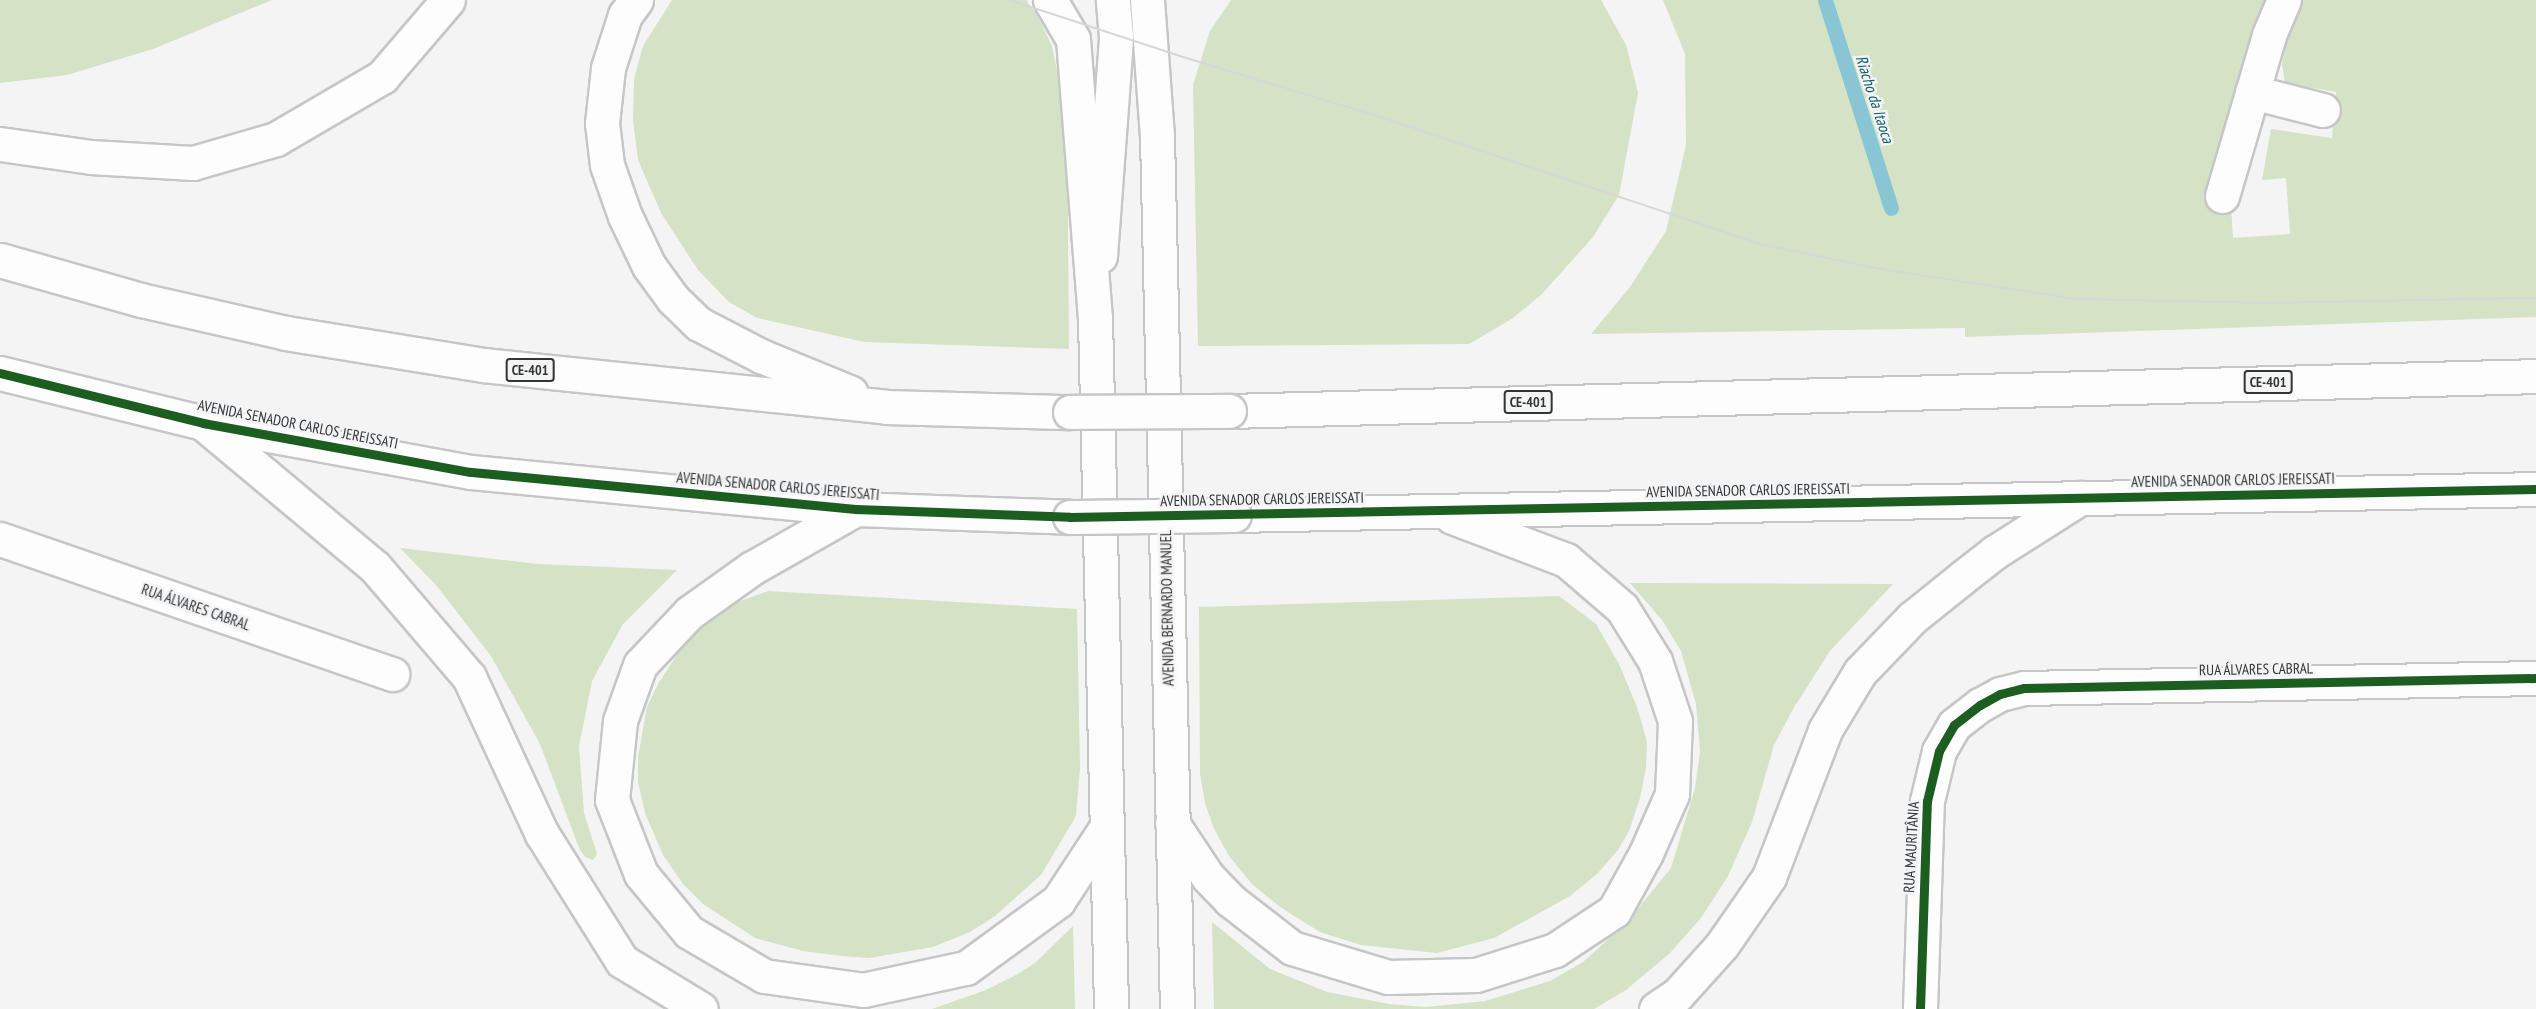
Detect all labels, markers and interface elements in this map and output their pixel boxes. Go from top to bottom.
water label: Riacho da Itaoca [1852,53,1898,145]
road number: CE-401 [504,359,556,381]
road number: CE-401 [2242,371,2294,393]
road number: CE-401 [1502,391,1553,413]
street label: AVENIDA SENADOR CARLOS JEREISSATI [196,396,400,452]
street label: AVENIDA SENADOR CARLOS JEREISSATI [675,468,881,504]
street label: AVENIDA SENADOR CARLOS JEREISSATI [2131,469,2335,491]
street label: AVENIDA SENADOR CARLOS JEREISSATI [1646,479,1850,501]
street label: AVENIDA SENADOR CARLOS JEREISSATI [1160,488,1364,510]
street label: AVENIDA BERNARDO MANUEL [1157,529,1177,687]
street label: RUA ÁLVARES CABRAL [139,580,253,634]
street label: RUA ÁLVARES CABRAL [2198,659,2314,679]
street label: RUA MAURITÂNIA [1900,801,1922,893]

